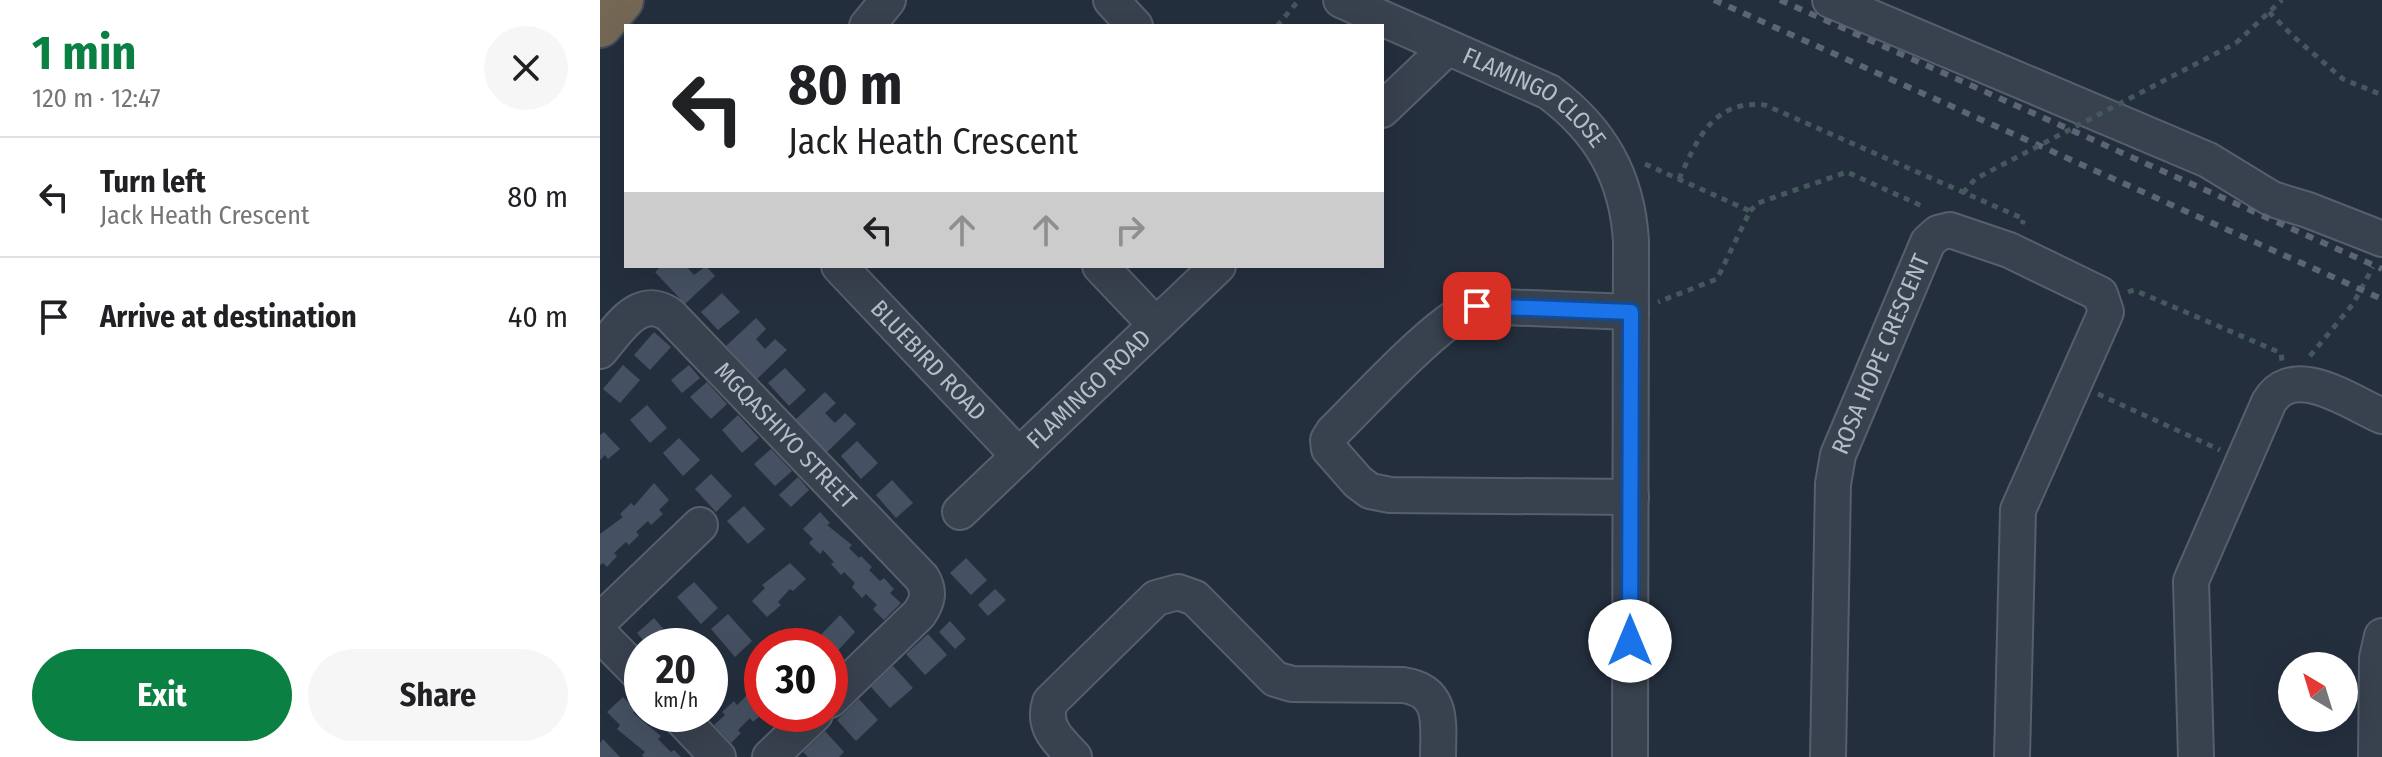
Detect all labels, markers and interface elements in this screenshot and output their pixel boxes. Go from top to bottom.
text: 1 min [32,24,137,82]
button: close [484,26,568,110]
street label: FLAMINGO CLOSE [1459,42,1612,153]
text: 80 m [788,52,903,119]
icon: left [656,56,760,160]
text: 120 m · 12:47 [32,83,161,114]
text: Jack Heath Crescent [788,120,1078,164]
text: Turn left [100,164,206,200]
icon: left [32,175,76,219]
text: 80 m [507,179,568,215]
text: Jack Heath Crescent [100,200,309,231]
icon: left [856,208,900,252]
icon: ahead [940,208,984,252]
icon: ahead [1024,208,1068,252]
icon: right [1108,208,1152,252]
street label: ROSA HOPE CRESCENT [1826,250,1935,458]
pin [1443,272,1511,340]
icon: arrive [1455,284,1499,328]
street label: BLUEBIRD ROAD [865,294,992,426]
icon: arrive [32,295,76,339]
text: Arrive at destination [100,299,357,335]
text: 40 m [508,299,568,335]
street label: FLAMINGO ROAD [1021,324,1157,455]
street label: MGQASHIYO STREET [709,357,862,515]
position arrow [1588,599,1672,683]
speed limit sign: 30 [744,628,848,732]
text: 20 [656,646,696,694]
button: Exit [32,649,292,741]
button: Share [308,649,568,741]
north arrow [2278,652,2358,732]
map controls [2278,652,2358,732]
text: km/h [654,688,698,712]

